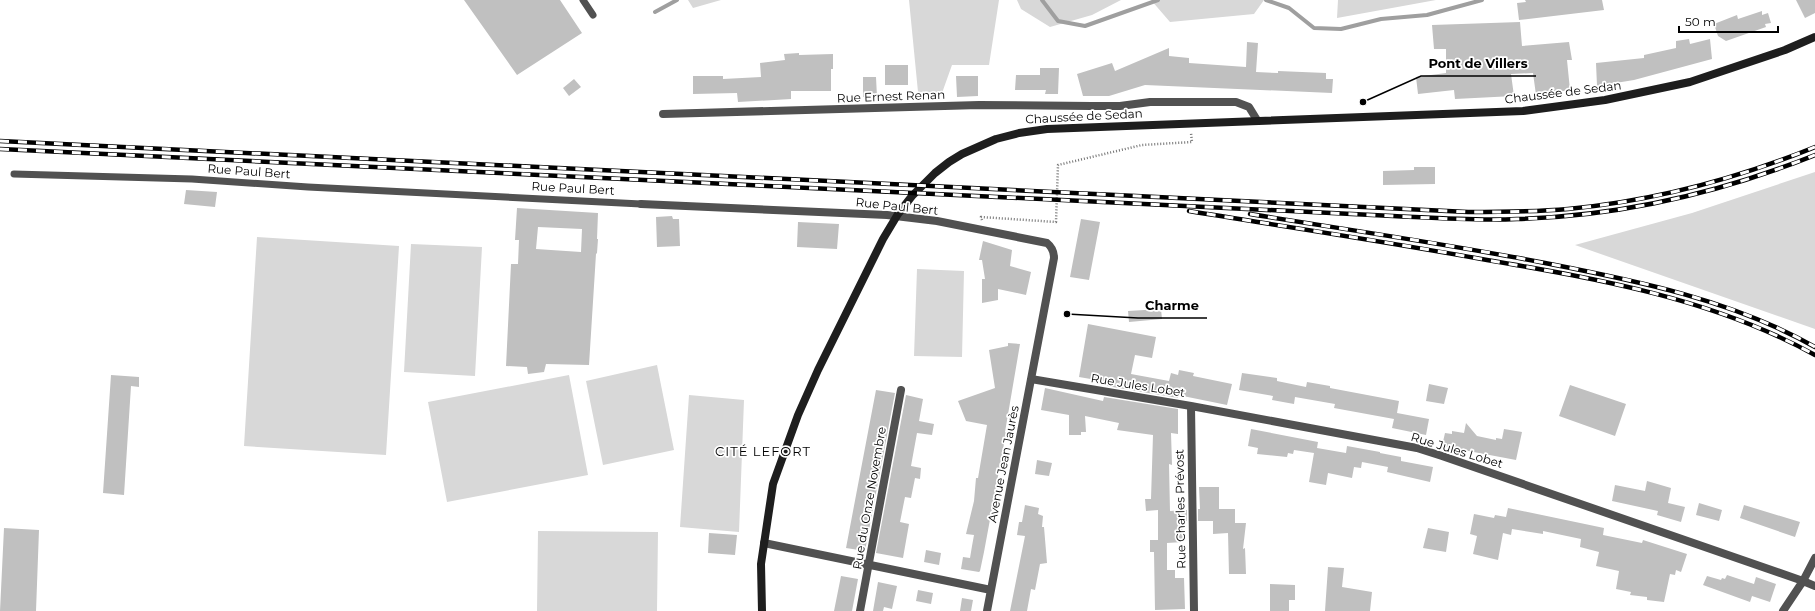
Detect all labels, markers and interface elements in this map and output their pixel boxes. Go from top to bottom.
scale bar [1679,8,1778,34]
text: 50 m [1685,14,1716,29]
callout: Pont de Villers [1421,51,1536,76]
text: Pont de Villers [1428,55,1528,71]
street label: Chaussée de Sedan [1504,77,1622,107]
street label: Rue Ernest Renan [837,87,945,105]
street label: Chaussée de Sedan [1025,105,1143,127]
street label: Rue Paul Bert [207,161,291,181]
street label: Rue Paul Bert [531,178,615,198]
street label: Rue Paul Bert [855,194,939,218]
callout: Charme [1138,293,1207,318]
text: Charme [1145,297,1199,313]
street label: Rue Jules Lobet [1090,370,1186,400]
street label: Avenue Jean Jaurès [984,404,1022,524]
street label: Rue du Onze Novembre [849,426,889,570]
street label: Rue Jules Lobet [1409,429,1505,471]
district label: CITÉ LEFORT [715,443,811,459]
street label: Rue Charles Prévost [1171,449,1189,569]

